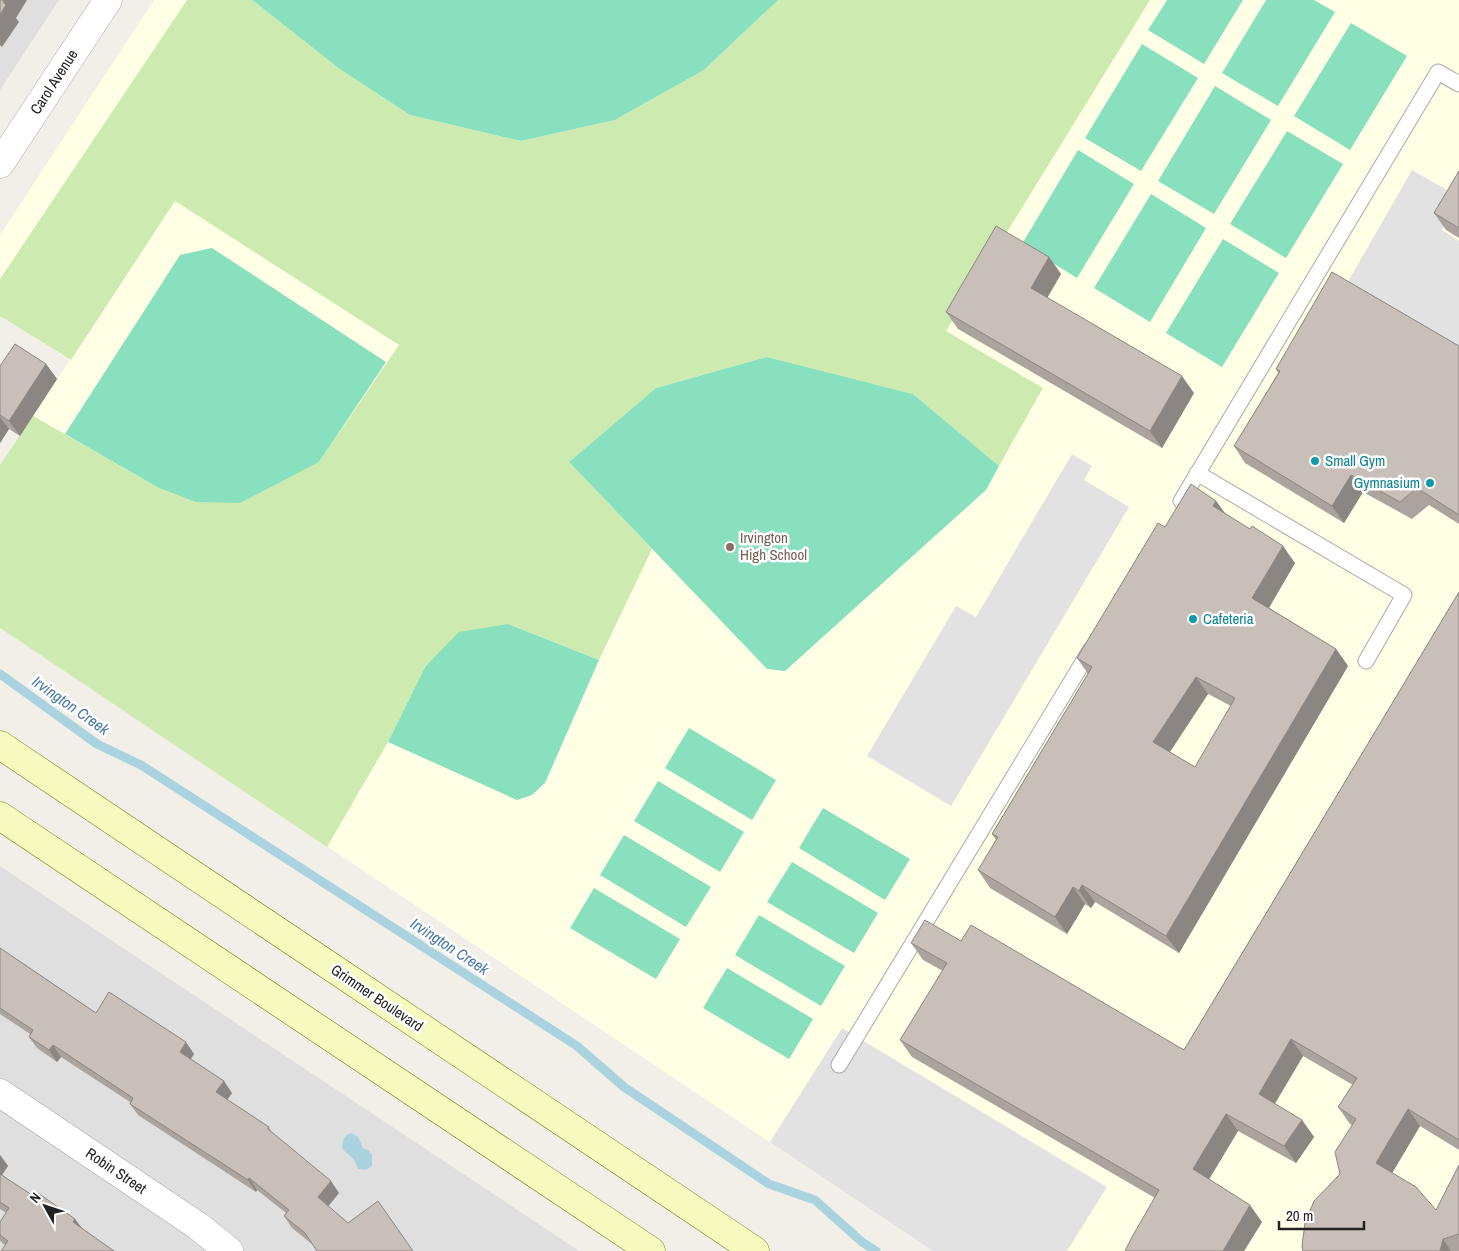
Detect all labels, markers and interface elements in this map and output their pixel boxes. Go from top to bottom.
street label: Carol Avenue [25,45,83,118]
place label: Small Gym [1325,450,1385,471]
marker: Small Gym [1309,455,1321,467]
place label: Gymnasium [1354,472,1420,493]
marker: Gymnasium [1424,477,1436,489]
place label: Irvington High School [740,527,807,565]
marker: Irvington High School [724,541,736,553]
place label: Cafeteria [1203,608,1254,629]
marker: Cafeteria [1187,613,1199,625]
water label: Irvington Creek [28,670,114,740]
water label: Irvington Creek [406,912,494,980]
street label: Grimmer Boulevard [327,959,428,1036]
street label: Robin Street [82,1143,151,1199]
north arrow [20,1181,70,1231]
text: N [25,1189,45,1207]
scale bar [1279,1198,1364,1230]
text: 20 m [1286,1205,1313,1226]

